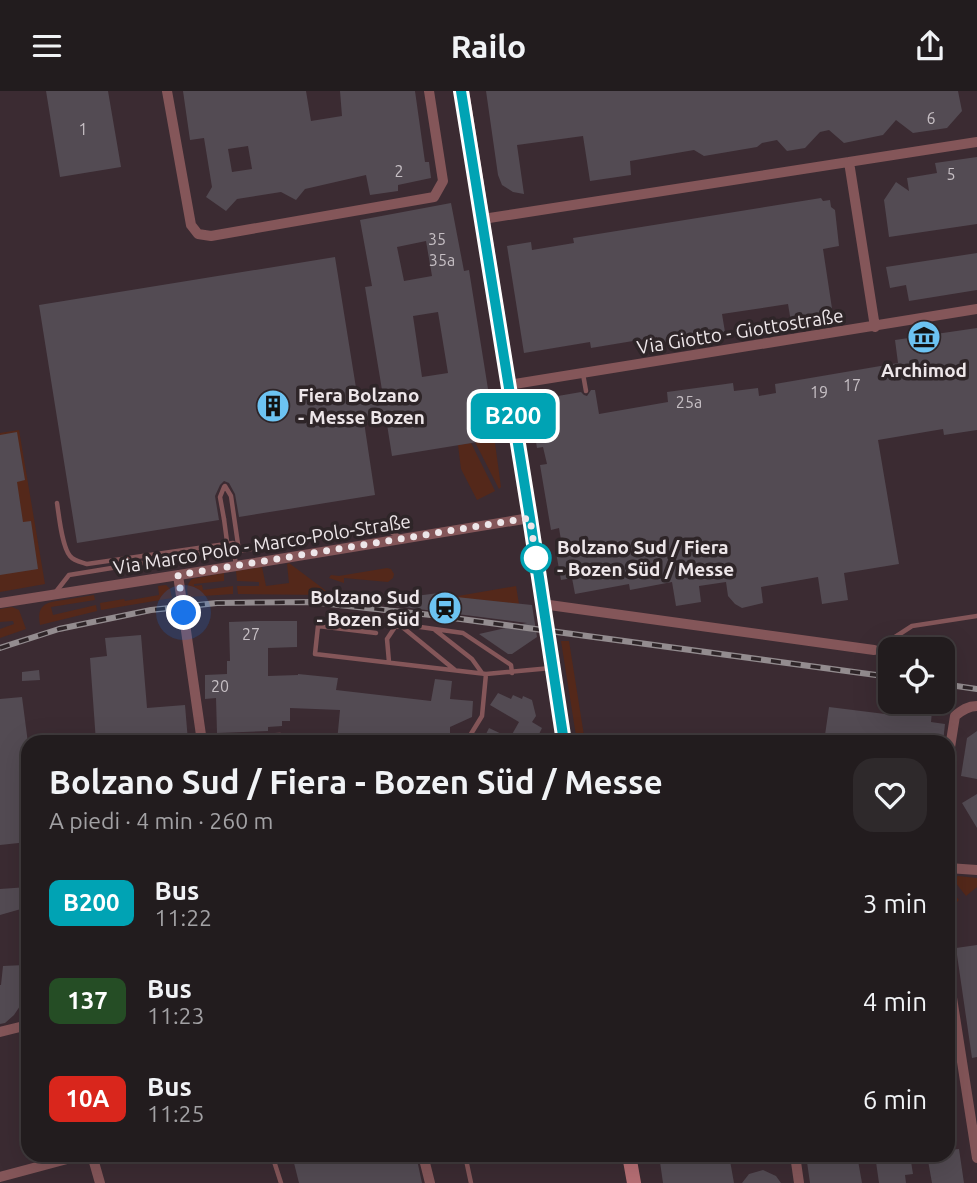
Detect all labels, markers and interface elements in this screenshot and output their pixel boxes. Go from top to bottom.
icon: menu [28,27,66,65]
icon: share [911,27,949,65]
text: Railo [451,28,526,64]
house number: 6 [926,109,936,127]
house number: 1 [78,120,88,138]
house number: 2 [394,162,404,180]
house number: 5 [946,165,956,183]
house number: 35 [428,230,446,248]
house number: 35a [429,251,455,269]
street label: Via Giotto - Giottostraße [635,304,845,358]
museum icon: Archimod [905,318,943,356]
place label: Archimod [881,359,967,381]
house number: 17 [843,376,861,394]
house number: 19 [810,383,828,401]
place label: Fiera Bolzano - Messe Bozen [298,384,425,428]
building icon: Fiera Bolzano - Messe Bozen [254,387,292,425]
line badge: B200 [464,393,562,439]
house number: 25a [676,393,702,411]
text: B200 [485,402,541,429]
street label: Via Marco Polo - Marco-Polo-Straße [112,510,412,578]
place label: Bolzano Sud / Fiera - Bozen Süd / Messe [557,536,734,580]
marker: Bolzano Sud / Fiera - Bozen Süd / Messe [521,543,551,573]
place label: Bolzano Sud - Bozen Süd [310,586,420,630]
station icon: Bolzano Sud - Bozen Süd [426,589,464,627]
your location [166,595,201,630]
house number: 27 [242,625,260,643]
map controls [878,637,955,714]
button: locate [878,637,955,714]
house number: 20 [211,677,229,695]
button: heart [853,758,927,832]
text: Bolzano Sud / Fiera - Bozen Süd / Messe [49,763,663,800]
text: A piedi · 4 min · 260 m [49,808,273,833]
text: Bus [155,876,199,905]
text: B200 [63,889,120,916]
text: 3 min [863,889,927,918]
text: 11:22 [155,905,212,930]
text: Bus [147,974,192,1003]
text: 137 [67,987,108,1014]
text: 4 min [863,987,927,1016]
text: 11:23 [147,1003,205,1028]
text: Bus [147,1072,192,1101]
text: 10A [66,1085,109,1112]
text: 6 min [863,1085,927,1114]
text: 11:25 [147,1101,205,1126]

